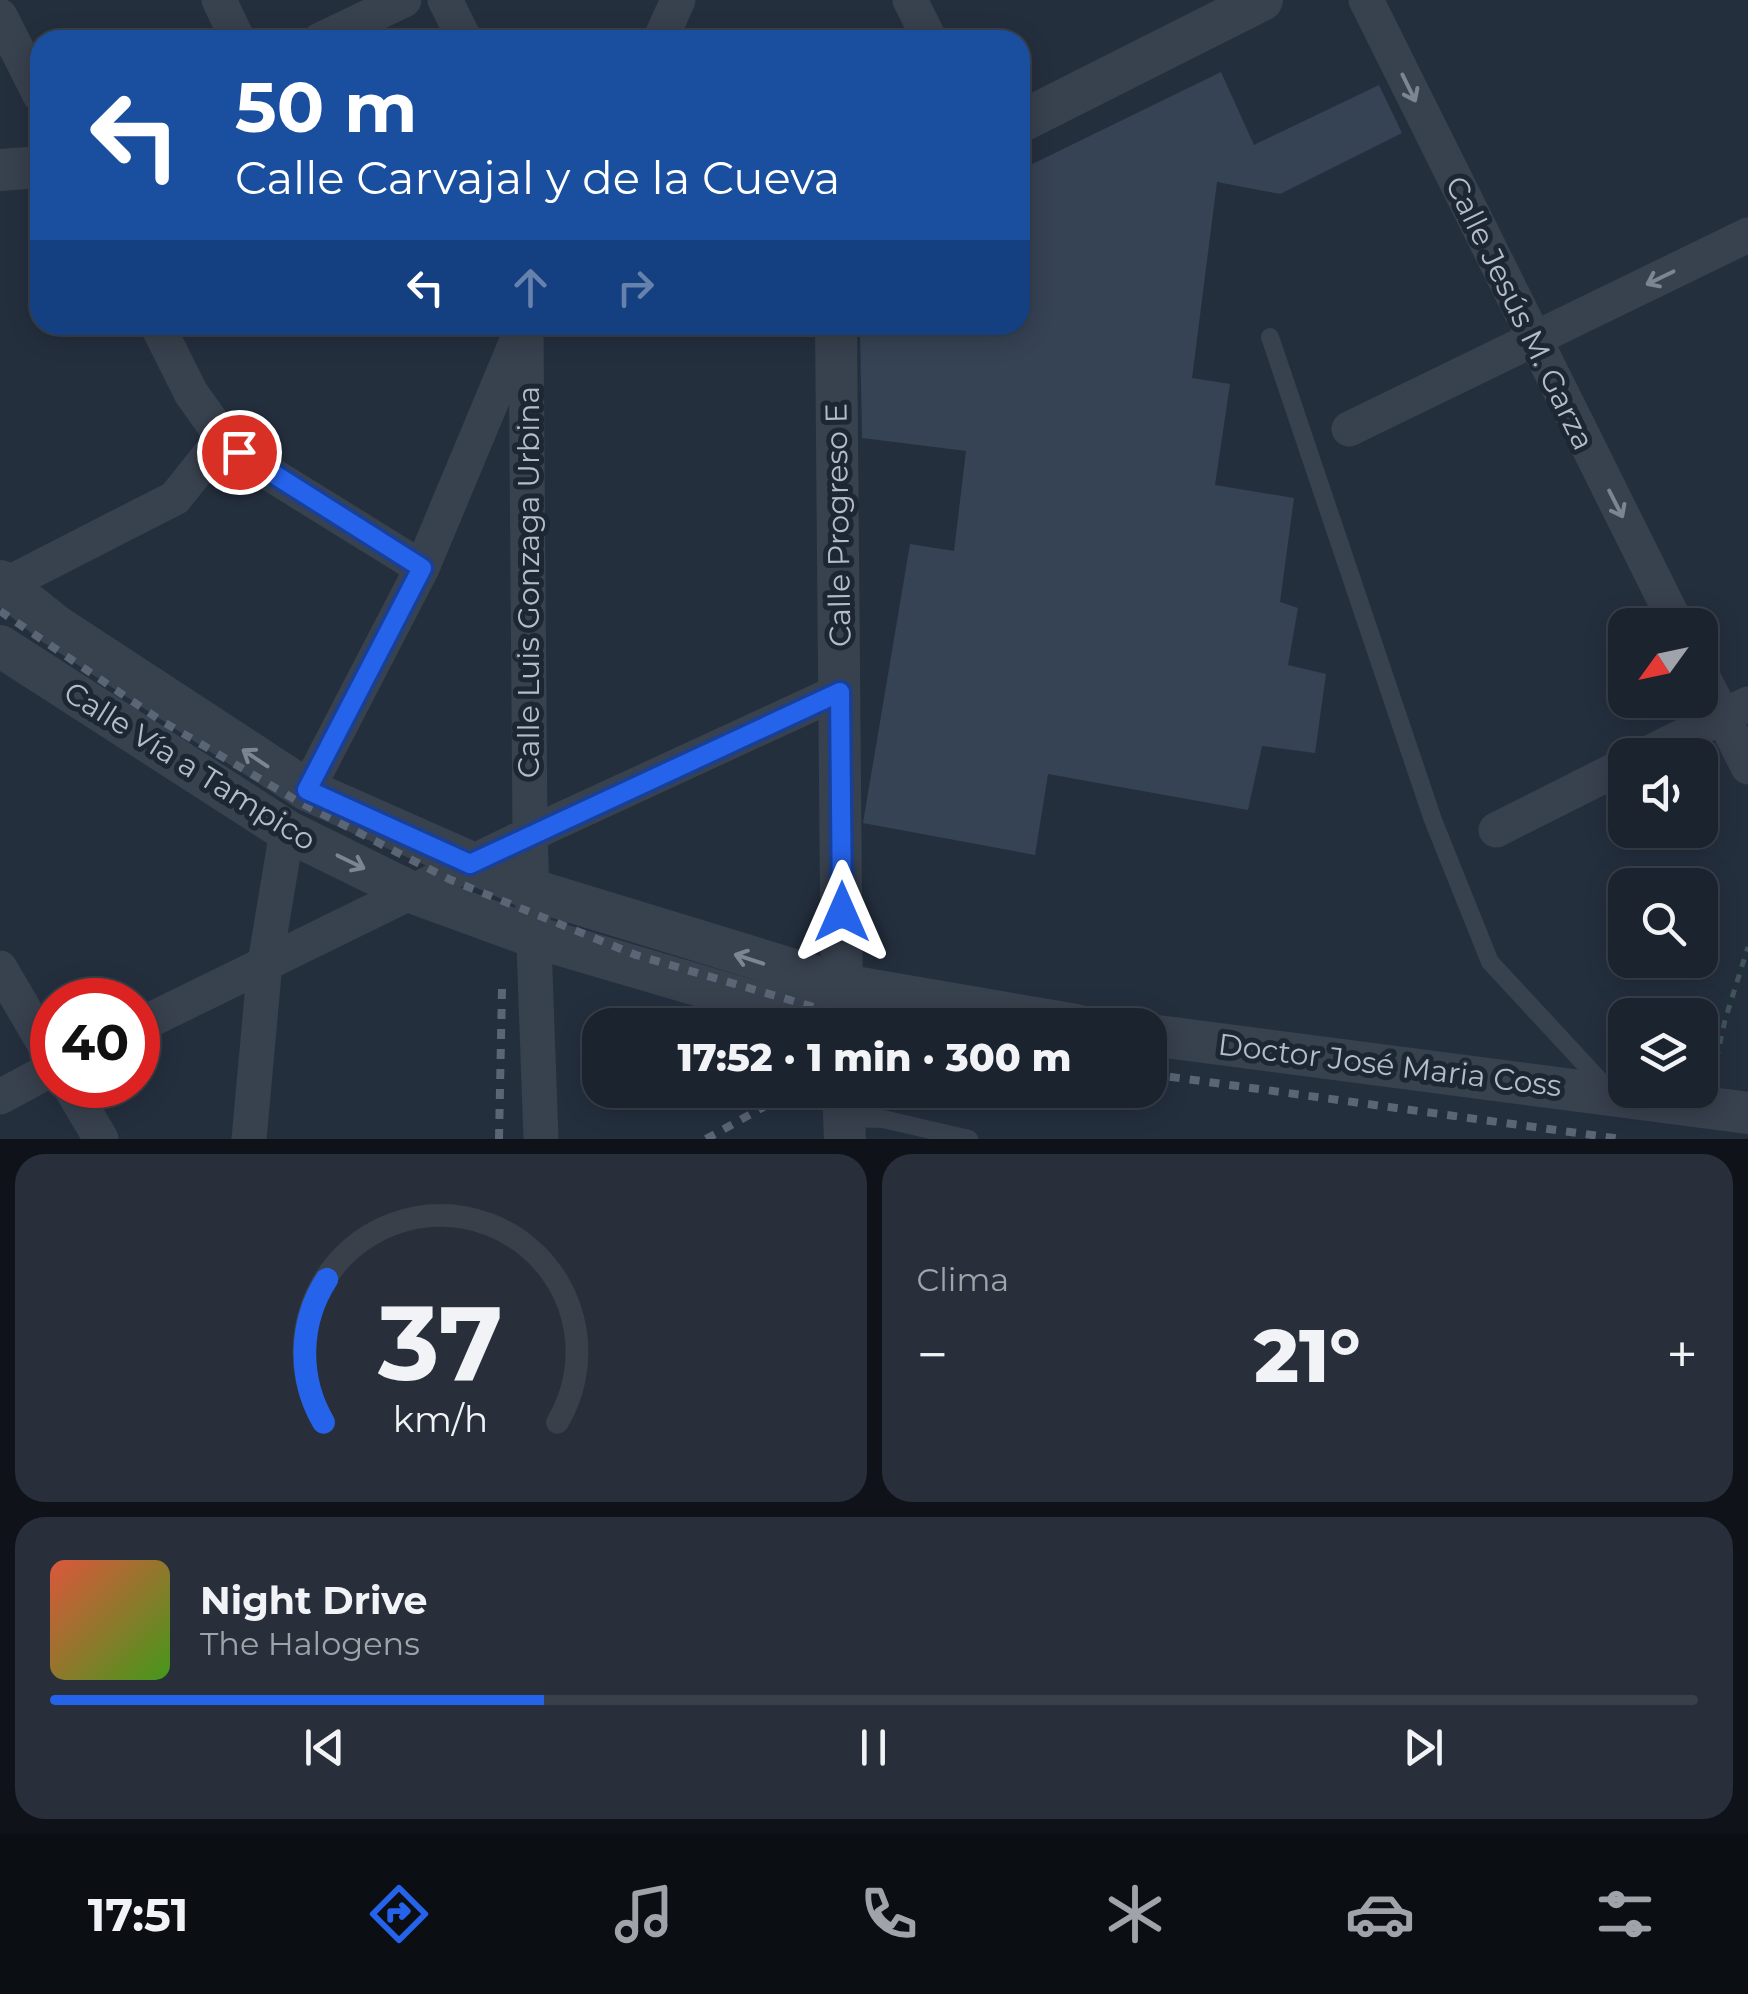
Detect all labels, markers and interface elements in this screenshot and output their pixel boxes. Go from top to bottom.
text: 50 m [235,64,417,150]
icon: left [70,70,200,200]
one-way arrow [1400,72,1419,102]
text: Calle Carvajal y de la Cueva [235,150,840,205]
street label: Calle Jesús M. Garza [1438,170,1602,456]
icon: left [398,260,453,315]
icon: ahead [503,260,558,315]
icon: right [608,260,663,315]
one-way arrow [1646,269,1676,288]
street label: Calle Luis Gonzaga Urbina [510,386,547,778]
street label: Calle Progreso E [817,403,859,647]
pin [197,410,282,495]
icon: arrive [212,425,267,480]
one-way arrow [1607,489,1626,519]
north arrow [1608,608,1718,718]
map controls [1608,608,1718,1108]
street label: Calle Vía a Tampico [57,673,323,859]
button: sound [1608,738,1718,848]
one-way arrow [241,748,269,769]
one-way arrow [336,853,365,872]
position arrow [790,860,894,964]
button: search [1608,868,1718,978]
one-way arrow [734,948,766,966]
speed limit sign: 40 [30,978,160,1108]
button: layers [1608,998,1718,1108]
street label: Doctor José Maria Coss [1216,1026,1564,1104]
text: 17:52 · 1 min · 300 m [677,1034,1072,1081]
text: Clima [917,1260,1009,1299]
text: 37 [377,1279,503,1406]
text: 21° [1254,1309,1361,1401]
text: − [917,1321,948,1388]
text: + [1666,1321,1698,1388]
text: km/h [393,1397,488,1441]
text: Night Drive [200,1577,427,1624]
text: The Halogens [200,1624,420,1663]
icon: previous [297,1720,352,1775]
icon: pause [846,1720,901,1775]
icon: next [1396,1720,1451,1775]
icon: directions [364,1879,434,1949]
icon: music [609,1879,679,1949]
icon: phone [854,1879,924,1949]
icon: climate [1100,1879,1170,1949]
icon: car [1345,1879,1415,1949]
icon: filters [1590,1879,1660,1949]
text: 17:51 [88,1887,189,1942]

